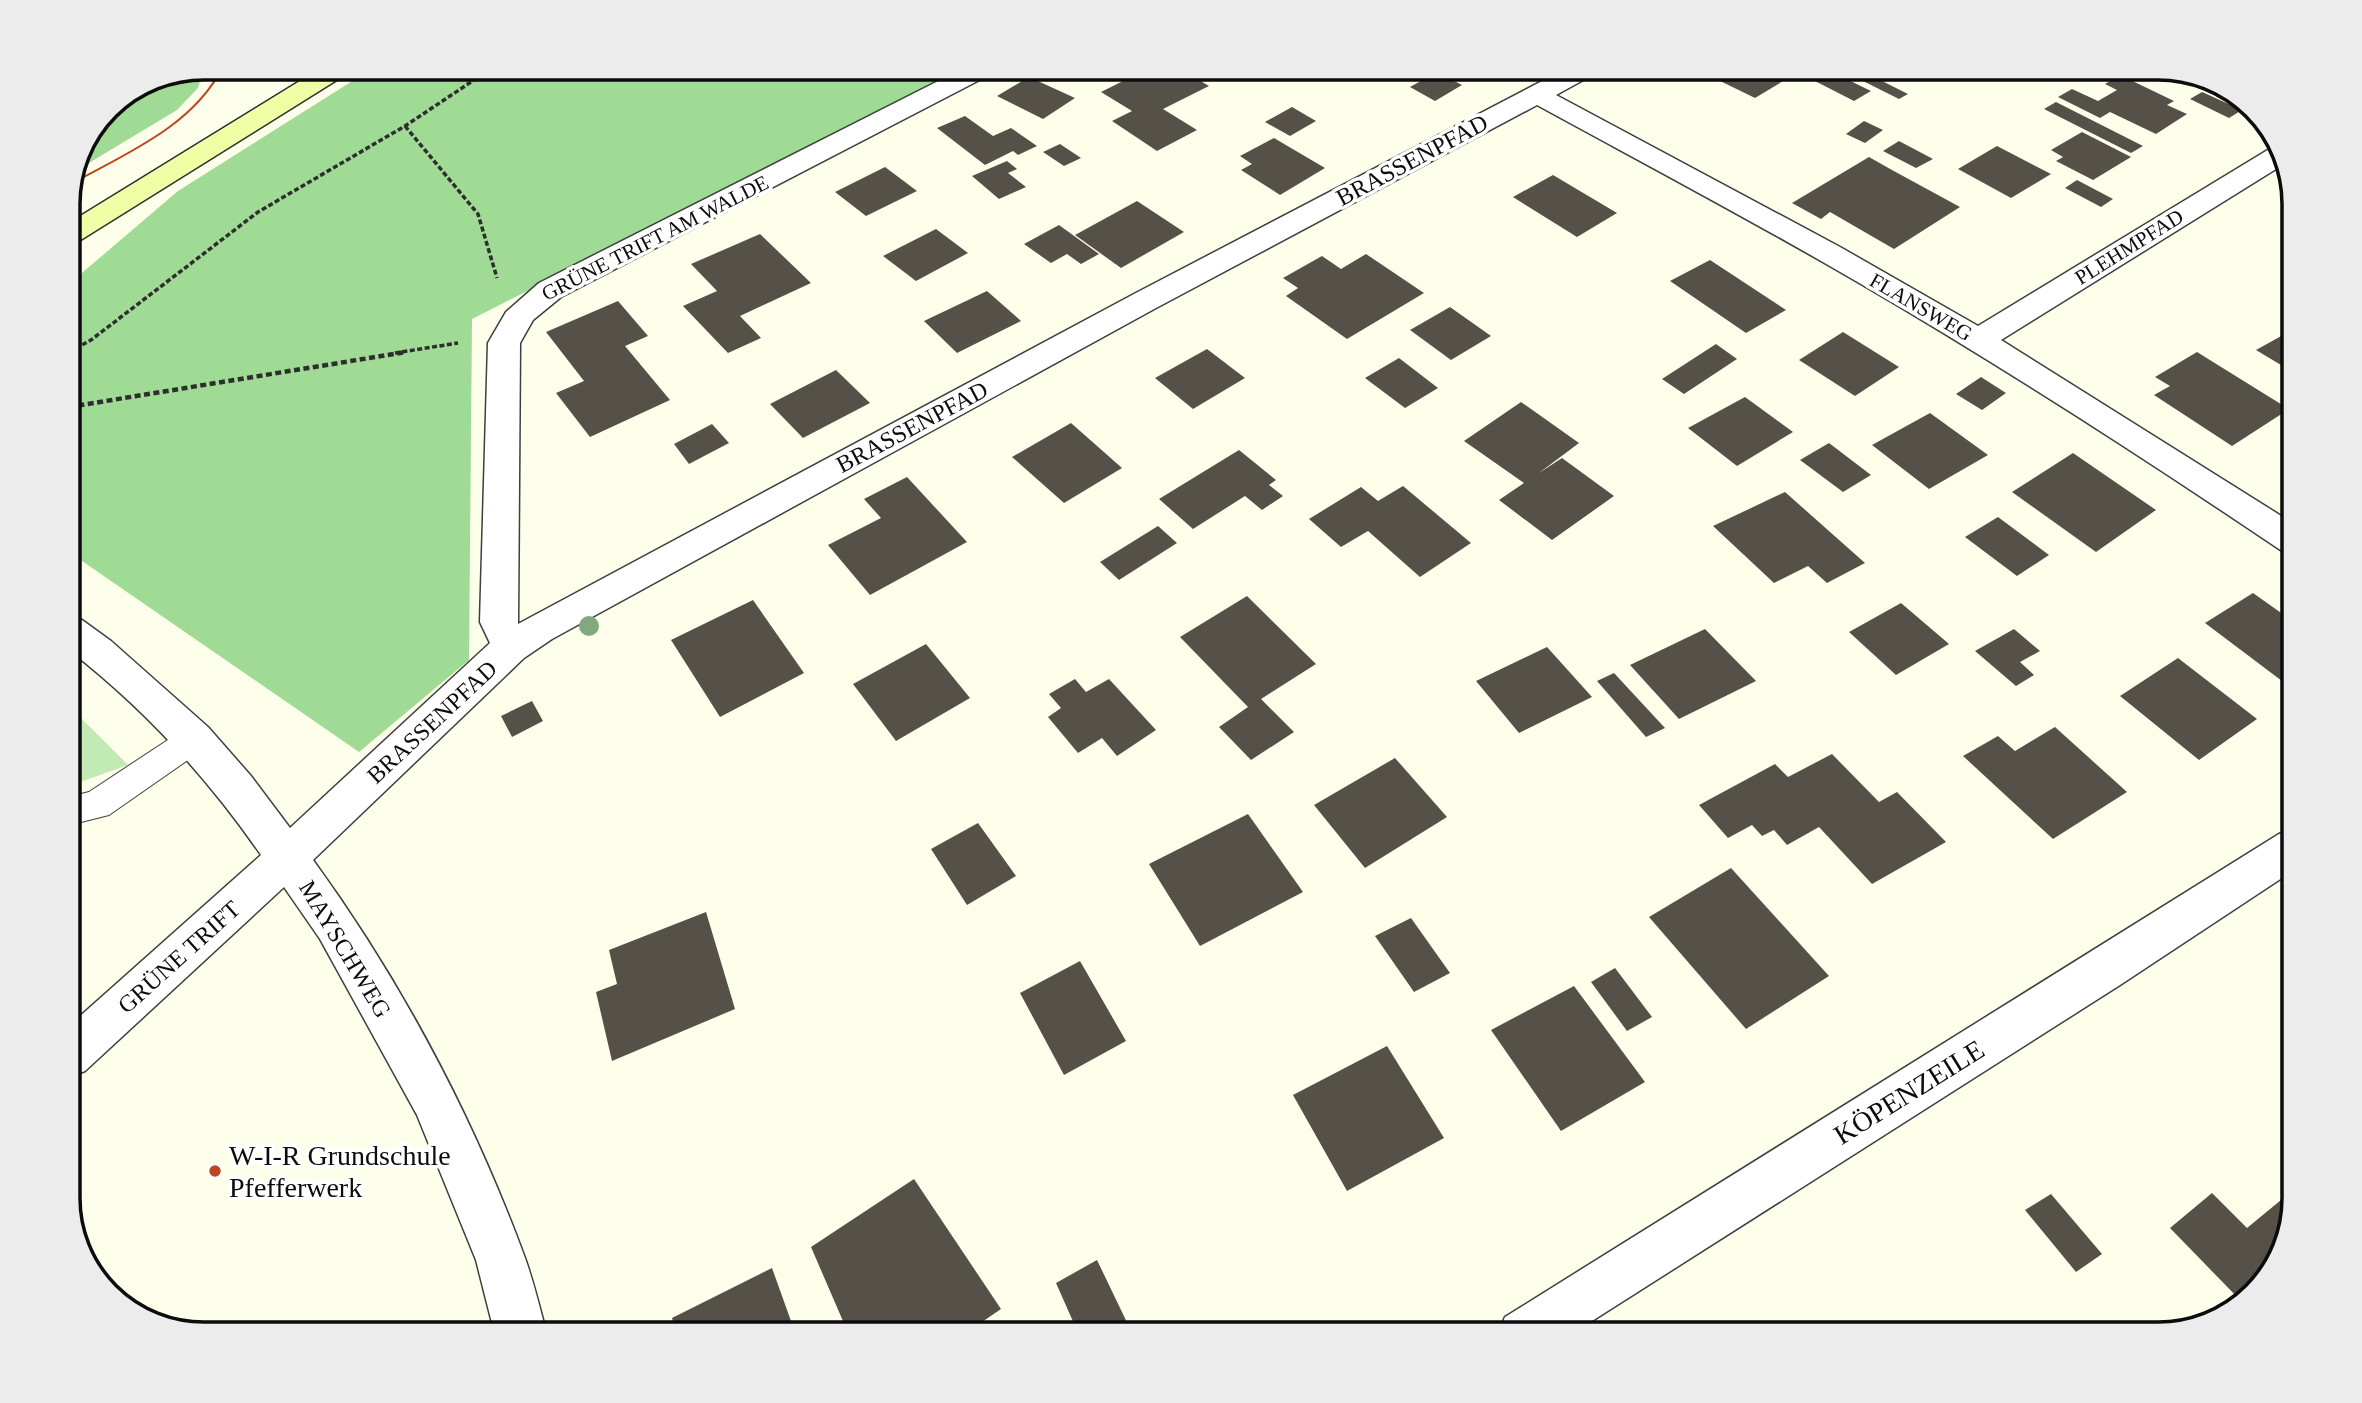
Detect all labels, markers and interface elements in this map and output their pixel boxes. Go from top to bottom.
street label: BRASSENPFAD [1332,109,1492,211]
street label: GRÜNE TRIFT AM WALDE [538,170,772,306]
street label: PLEHMPFAD [2070,204,2188,290]
street label: FLANSWEG [1865,268,1977,346]
street label: BRASSENPFAD [832,376,992,478]
street label: BRASSENPFAD [362,655,502,789]
street label: MAYSCHWEG [294,876,396,1022]
street label: GRÜNE TRIFT [113,895,246,1018]
street label: KÖPENZEILE [1828,1034,1990,1150]
place label: W-I-R Grundschule Pfefferwerk [229,1140,451,1203]
marker: W-I-R Grundschule Pfefferwerk [207,1163,223,1179]

